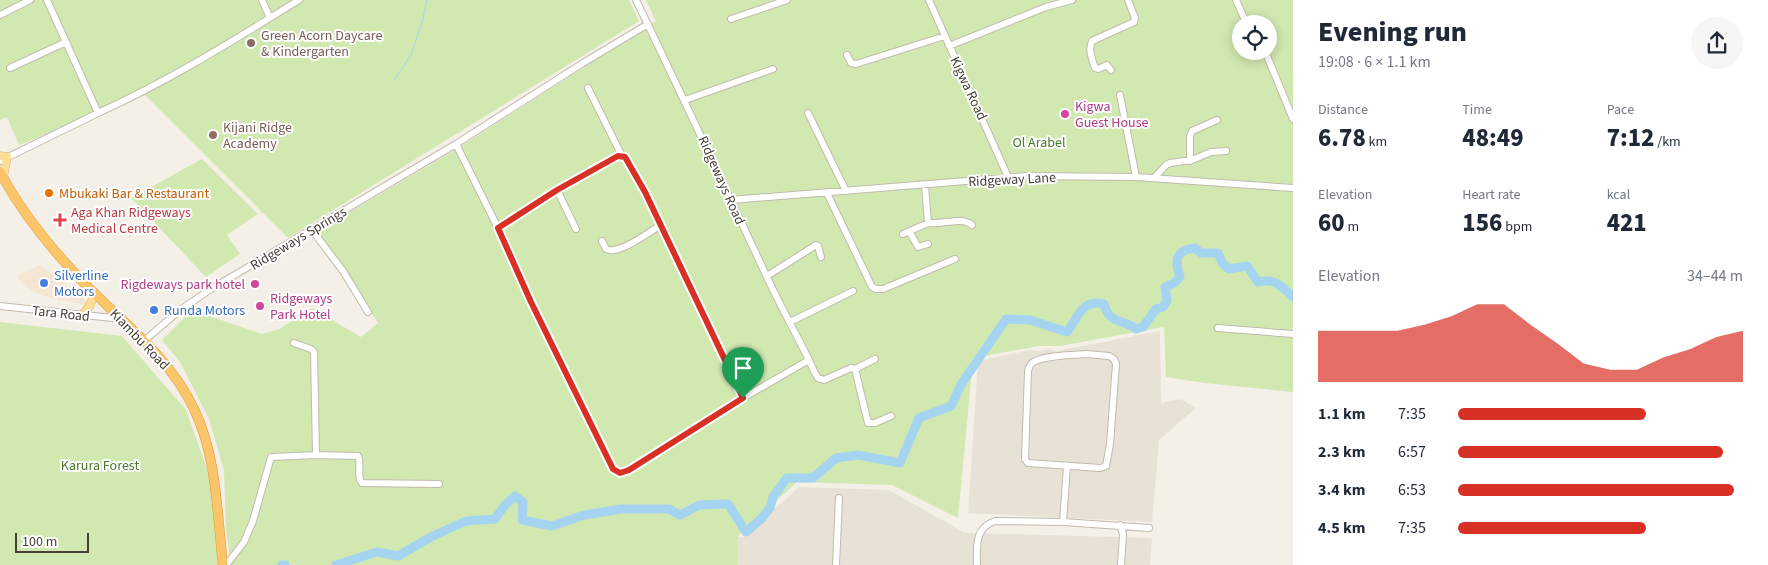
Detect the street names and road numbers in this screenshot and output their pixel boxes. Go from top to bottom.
street label: Kigwa Road [945,53,992,124]
street label: Ridgeways Road [693,133,750,228]
street label: Ridgeway Lane [968,168,1056,192]
street label: Ridgeways Springs [246,202,351,276]
street label: Tara Road [31,301,91,327]
street label: Kiambu Road [105,305,174,375]

